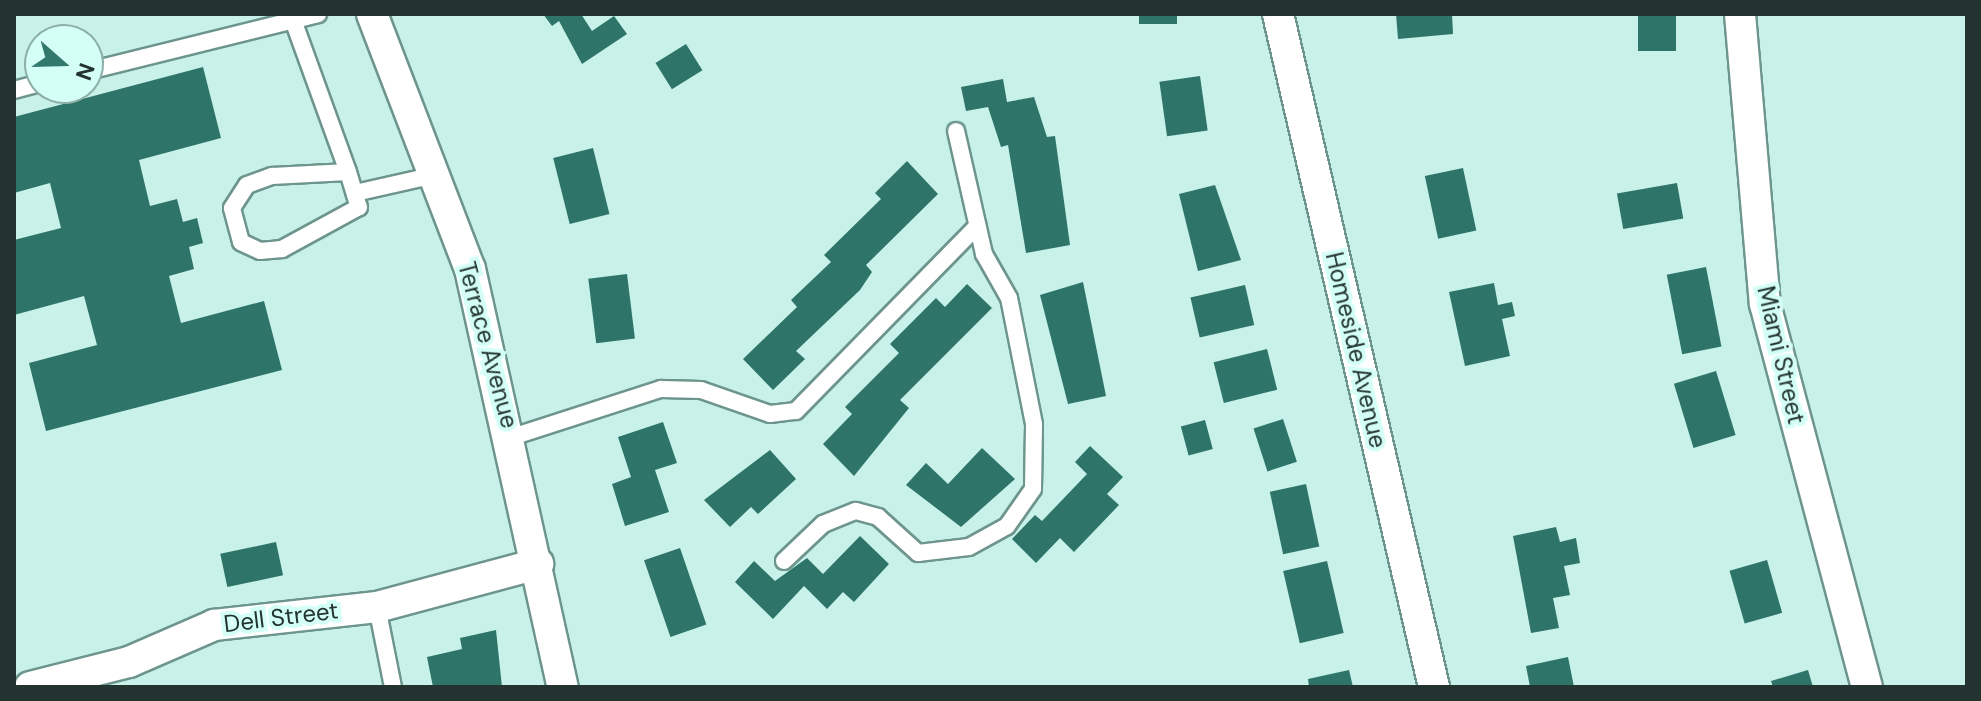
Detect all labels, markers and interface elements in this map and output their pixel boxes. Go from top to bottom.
north arrow [24,24,104,104]
text: N [69,59,102,84]
street label: Homeside Avenue [1319,249,1393,451]
street label: Terrace Avenue [452,259,524,431]
street label: Miami Street [1751,283,1811,427]
street label: Dell Street [222,596,340,638]

